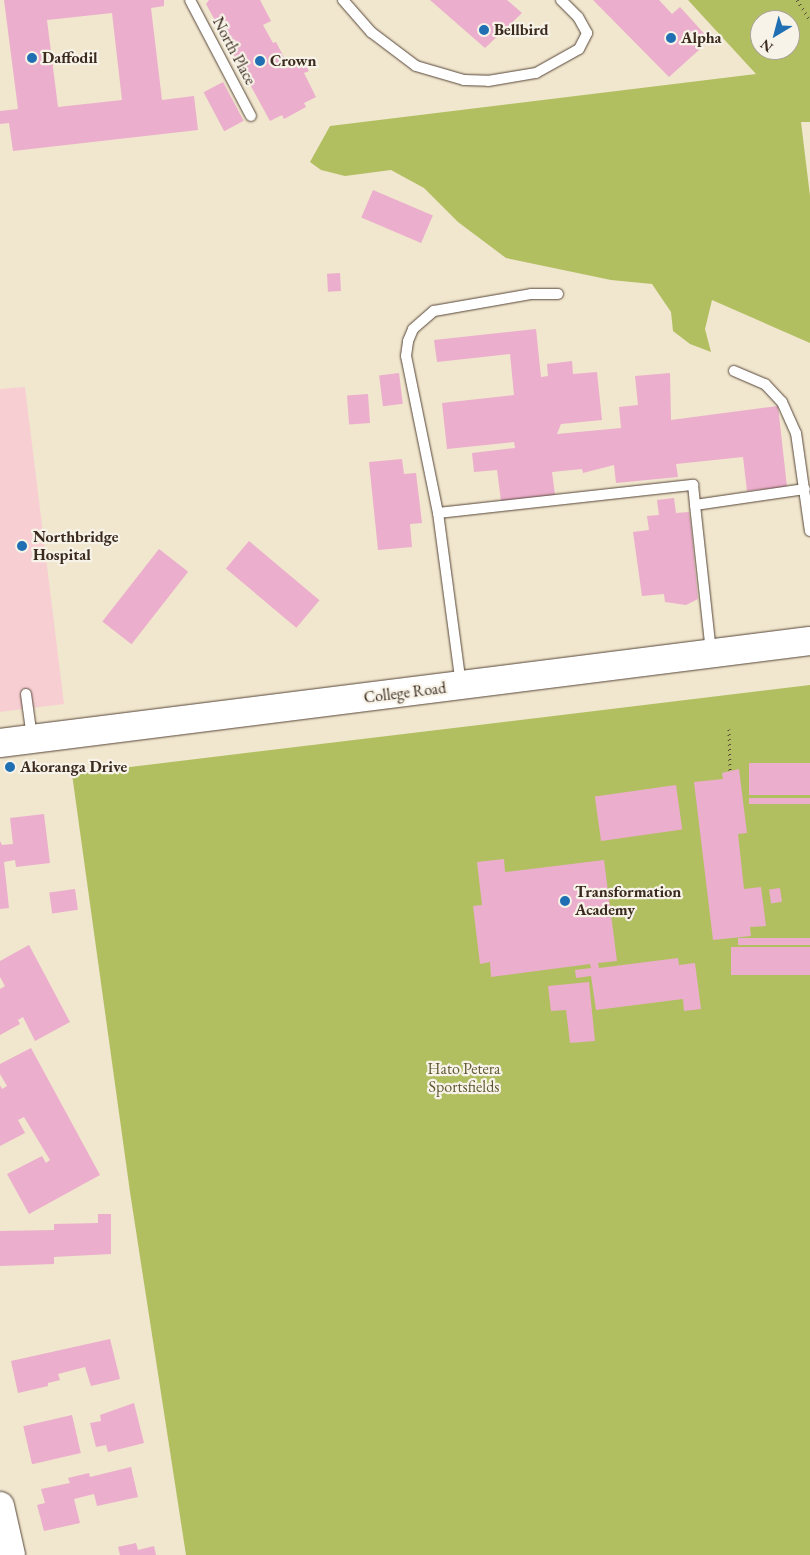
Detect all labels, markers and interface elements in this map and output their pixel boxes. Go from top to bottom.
north arrow [750,10,800,60]
street label: North Place [208,14,260,88]
place label: Bellbird [494,20,548,40]
marker: Bellbird [478,24,490,36]
place label: Alpha [681,28,722,48]
marker: Alpha [665,32,677,44]
text: N [757,36,777,57]
place label: Daffodil [42,48,98,68]
place label: Crown [270,51,317,71]
marker: Daffodil [26,52,38,64]
marker: Crown [254,55,266,67]
place label: Northbridge Hospital [33,527,118,565]
marker: Northbridge Hospital [15,539,29,553]
street label: College Road [363,678,447,708]
place label: Akoranga Drive [20,757,127,777]
marker: Akoranga Drive [4,761,16,773]
place label: Transformation Academy [575,882,681,920]
marker: Transformation Academy [559,895,571,907]
park label: Hato Petera Sportsfields [428,1059,500,1097]

